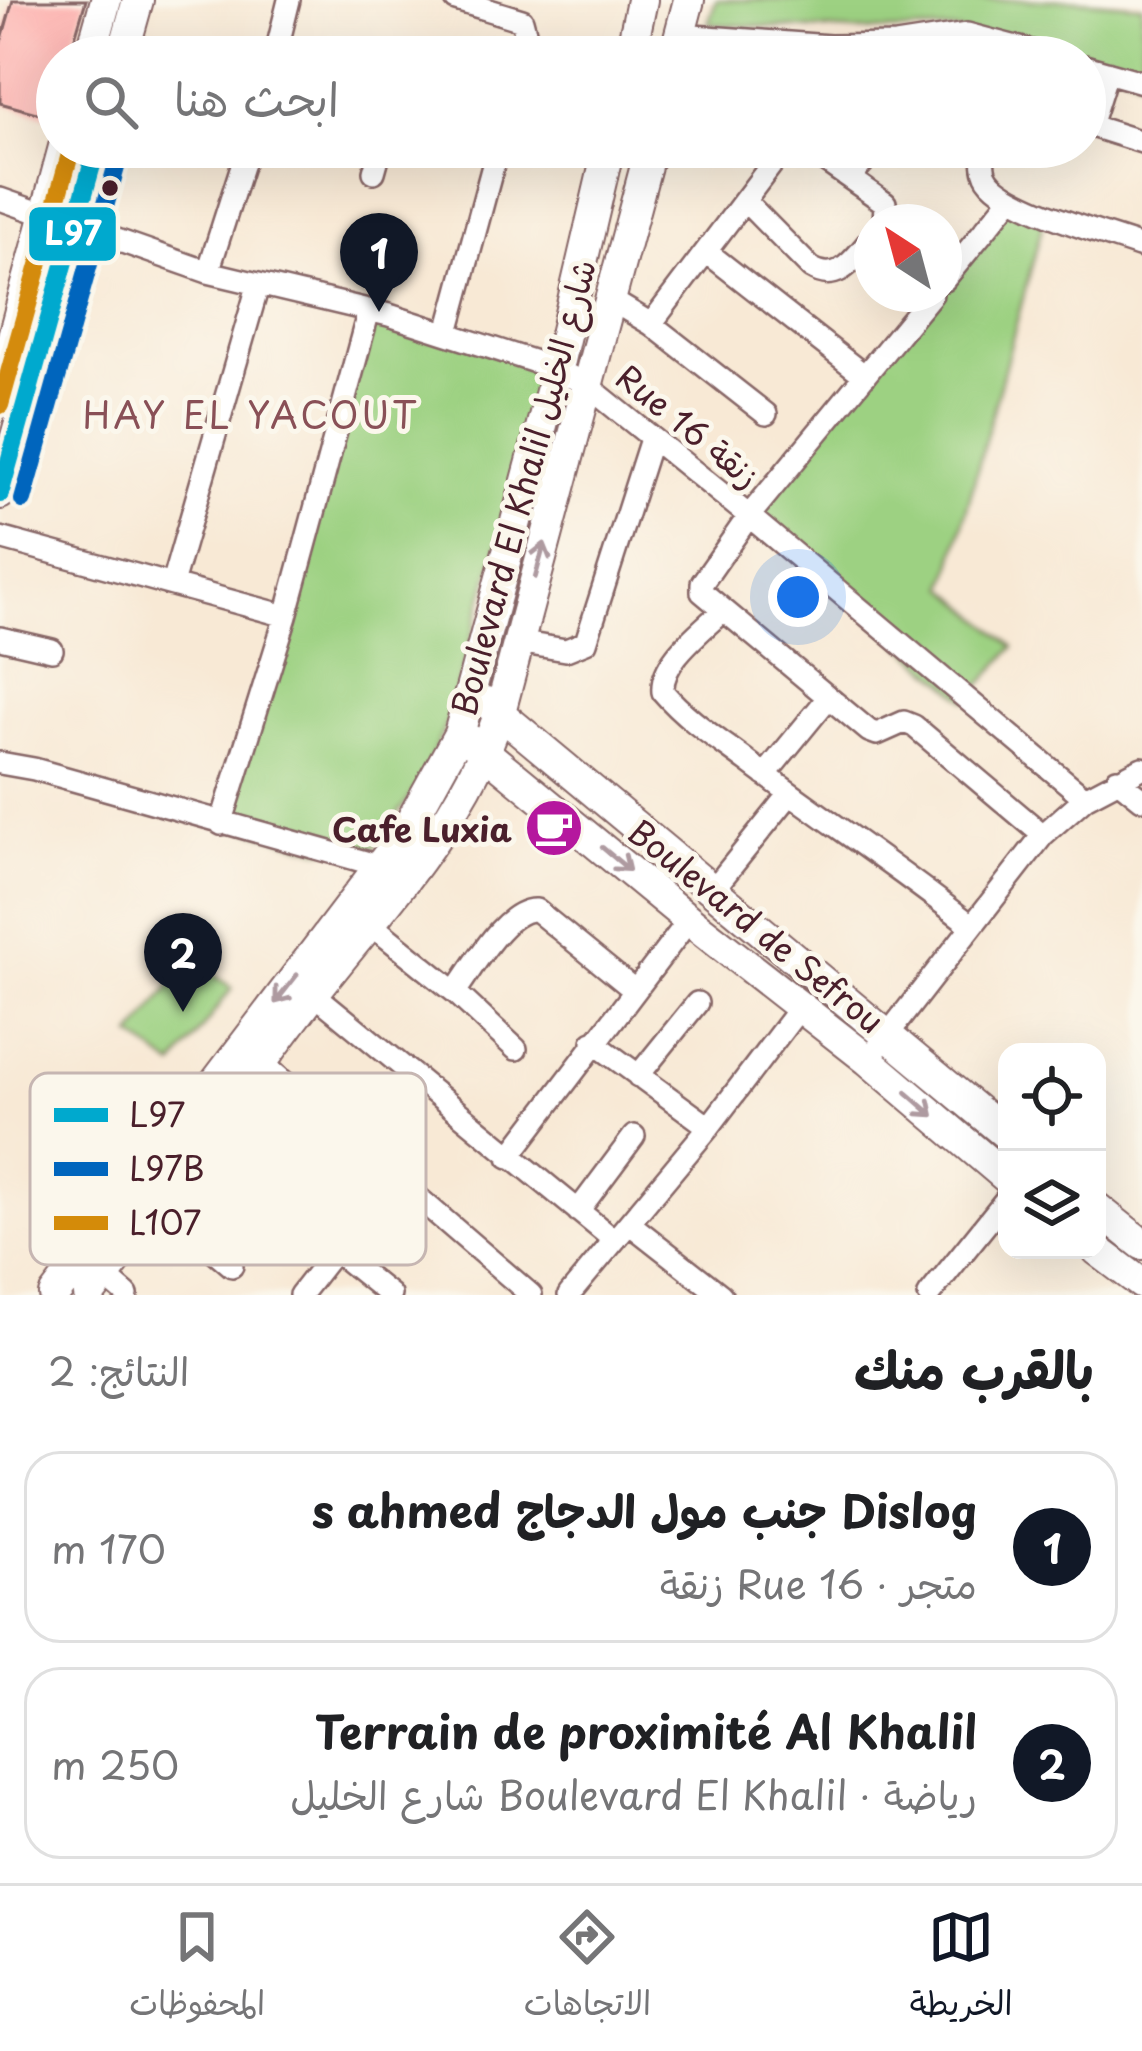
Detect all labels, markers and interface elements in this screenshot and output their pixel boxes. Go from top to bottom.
search box [36,36,1106,168]
text: ابحث هنا [174,63,339,131]
icon: search [78,69,144,135]
unlabelled marker [99,177,121,199]
north arrow [854,204,962,312]
line badge: L97 [27,205,118,263]
text: L97 [44,206,102,256]
pin: 1 [340,213,418,312]
street label: Boulevard El Khalil شارع الخليل [437,253,608,721]
street label: Rue 16 زنقة [606,351,772,499]
district label: HAY EL YACOUT [82,387,420,441]
one-way arrow [530,542,552,580]
your location [768,567,828,627]
cafe icon: Cafe Luxia [523,797,585,859]
place label: Cafe Luxia [332,803,513,853]
street label: Boulevard de Sefrou [618,806,896,1044]
one-way arrow [600,845,631,873]
pin: 2 [144,913,222,1012]
one-way arrow [273,972,300,1004]
map controls [998,1043,1106,1259]
button: locate [998,1043,1106,1151]
legend [30,1073,426,1265]
text: L97 [129,1088,185,1138]
one-way arrow [904,1089,935,1117]
text: L97B [129,1142,205,1192]
button: layers [998,1151,1106,1259]
text: L107 [129,1196,201,1246]
text: بالقرب منك [854,1329,1094,1406]
text: النتائج: 2 [48,1340,189,1399]
text: Dislog جنب مول الدجاج s ahmed [312,1475,977,1543]
text: 170 m [51,1518,166,1577]
text: 1 [1043,1518,1061,1577]
text: متجر · Rue 16 زنقة [660,1553,977,1612]
text: Terrain de proximité Al Khalil [315,1696,977,1764]
text: 250 m [51,1734,179,1793]
text: 2 [1038,1734,1066,1793]
text: رياضة · Boulevard El Khalil شارع الخليل [290,1764,977,1823]
tab: المحفوظات [129,1904,265,2033]
tab: الاتجاهات [524,1904,651,2033]
tab: الخريطة [910,1904,1013,2033]

